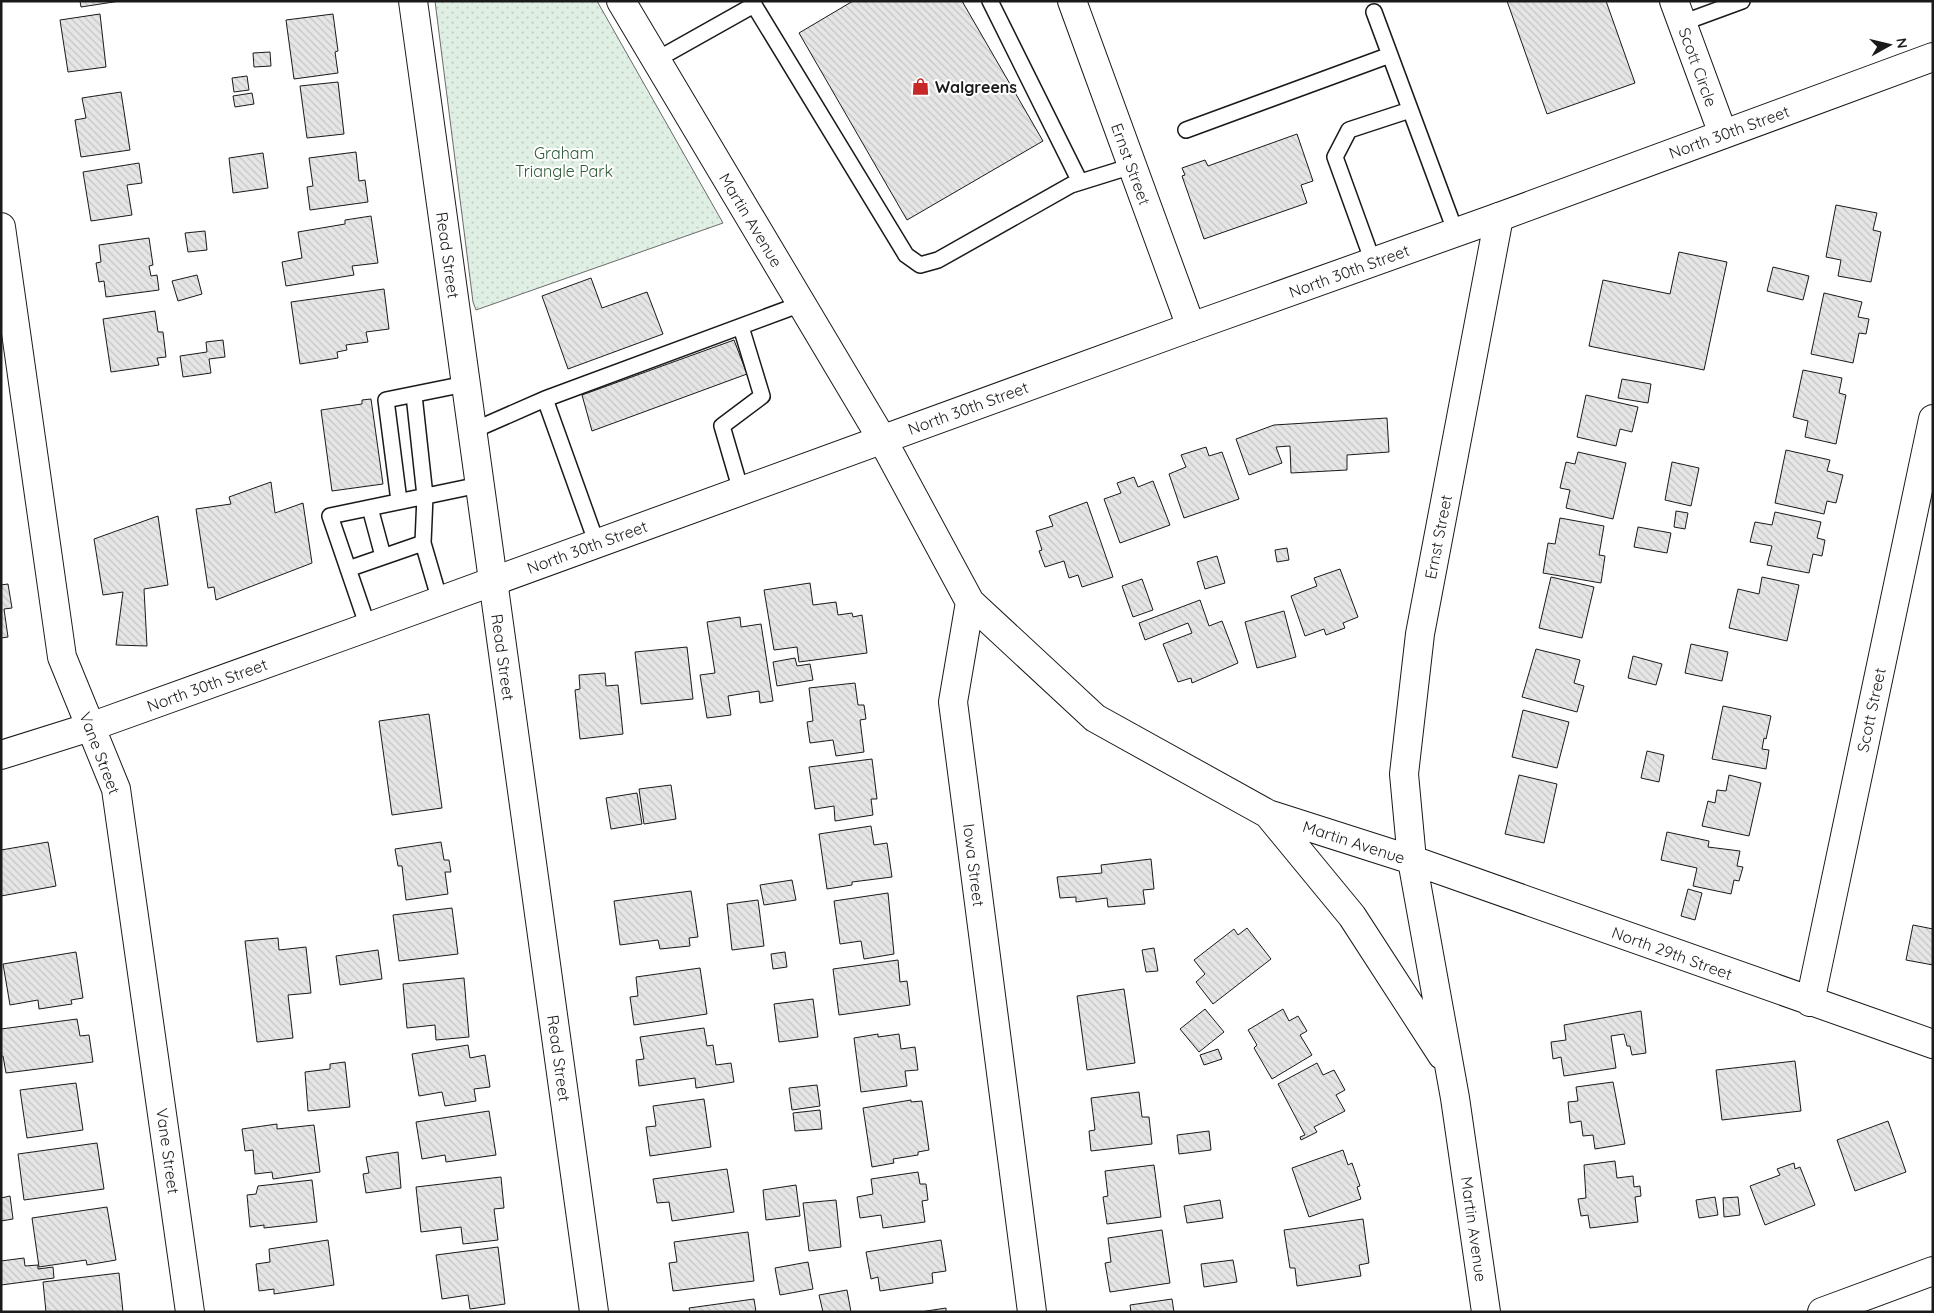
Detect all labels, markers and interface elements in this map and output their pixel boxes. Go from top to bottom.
north arrow [1864,20,1914,70]
street label: Scott Circle [1674,25,1722,109]
text: N [1892,37,1912,50]
shop icon: Walgreens [911,77,931,97]
place label: Walgreens [935,77,1017,97]
street label: North 30th Street [1666,101,1792,163]
street label: Ernst Street [1107,120,1155,208]
park label: Graham Triangle Park [515,143,613,181]
street label: Martin Avenue [715,169,787,271]
street label: Read Street [432,210,464,300]
street label: North 30th Street [1286,240,1412,302]
street label: North 30th Street [905,377,1031,439]
street label: Ernst Street [1420,493,1456,581]
street label: North 30th Street [524,516,650,578]
street label: Read Street [487,612,519,702]
street label: North 30th Street [144,654,270,716]
street label: Scott Street [1852,666,1890,754]
street label: Vane Street [75,709,125,797]
street label: Martin Avenue [1300,816,1408,868]
street label: Iowa Street [959,822,989,908]
street label: North 29th Street [1609,922,1735,984]
street label: Read Street [543,1013,575,1103]
street label: Vane Street [152,1107,184,1195]
street label: Martin Avenue [1457,1175,1491,1283]

